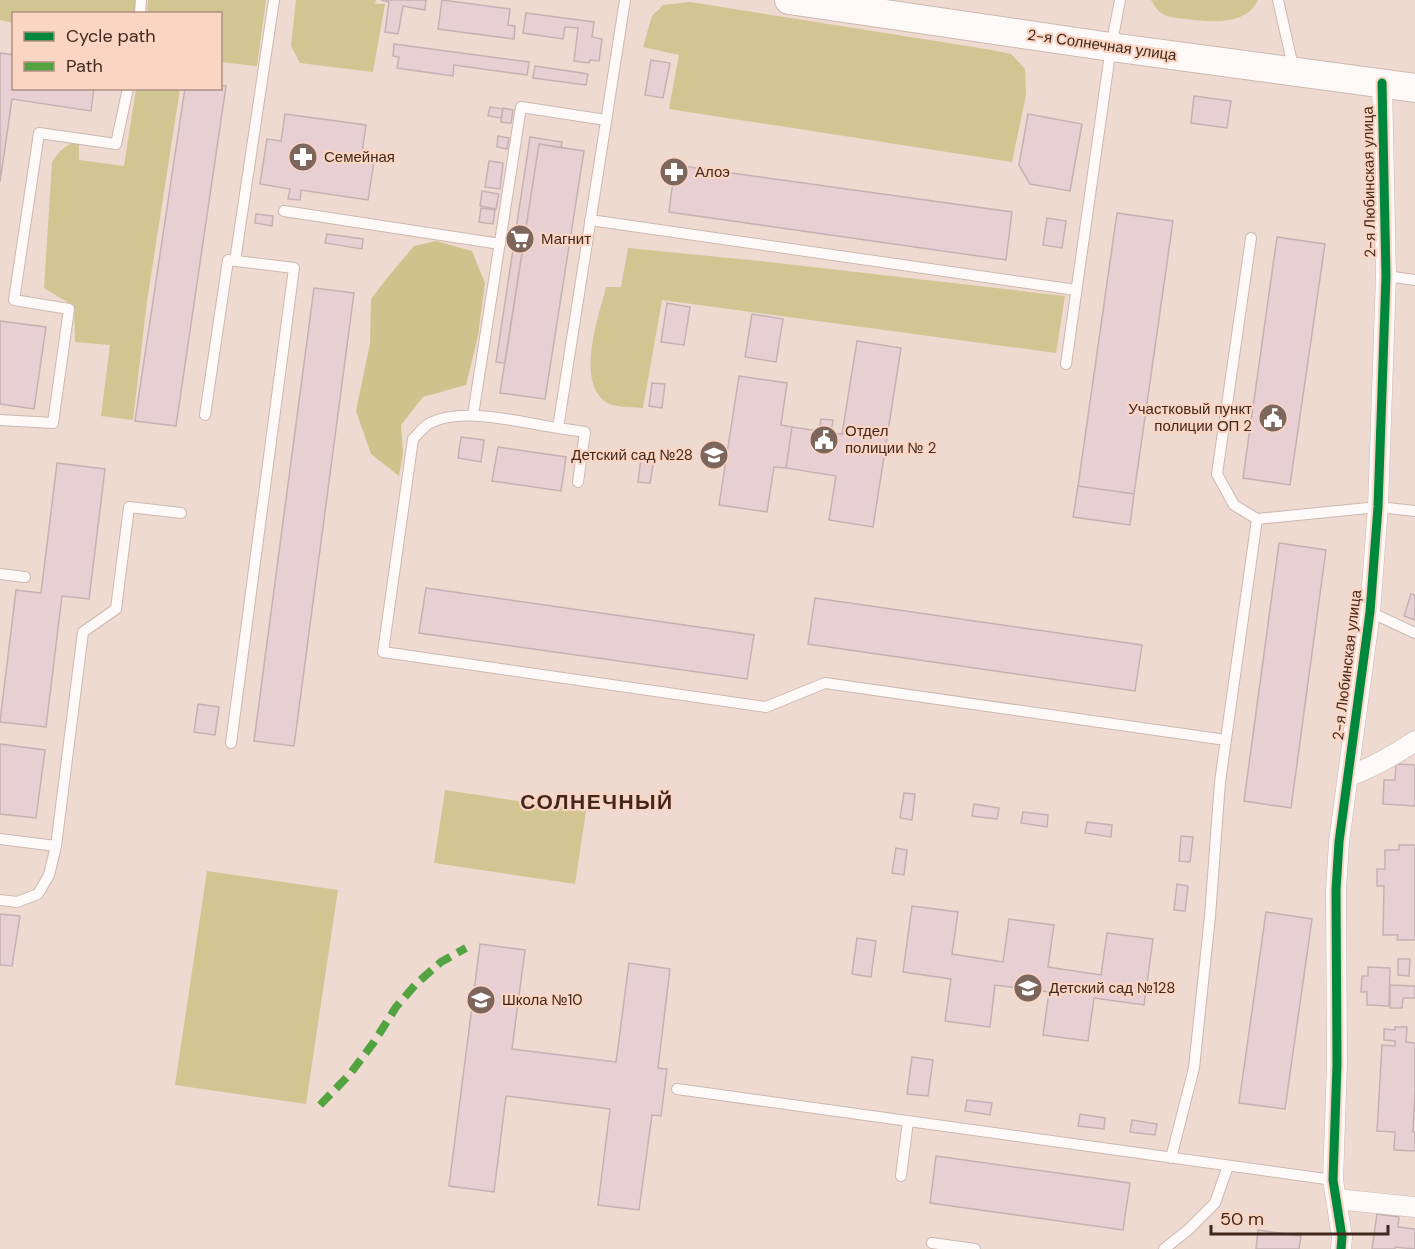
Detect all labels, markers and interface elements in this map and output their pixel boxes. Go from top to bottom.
legend [12,12,222,90]
text: Cycle path [66,24,156,48]
street label: 2-я Солнечная улица [1026,25,1178,65]
text: Path [66,54,103,78]
street label: 2-я Любинская улица [1358,106,1380,258]
pharmacy icon: Семейная [287,141,319,173]
place label: Семейная [324,147,395,167]
pharmacy icon: Алоэ [658,156,690,188]
place label: Алоэ [695,162,730,182]
supermarket icon: Магнит [504,223,536,255]
place label: Магнит [541,229,591,249]
place label: Участковый пункт полиции ОП 2 [1128,399,1252,436]
public building icon: Участковый пункт полиции ОП 2 [1257,402,1289,434]
place label: Отдел полиции № 2 [845,421,936,458]
public building icon: Отдел полиции № 2 [808,424,840,456]
school or university icon: Детский сад №28 [698,439,730,471]
place label: Детский сад №28 [571,445,693,465]
street label: 2-я Любинская улица [1328,588,1366,741]
district label: СОЛНЕЧНЫЙ [520,788,674,816]
school or university icon: Детский сад №128 [1012,972,1044,1004]
place label: Детский сад №128 [1049,978,1175,998]
school or university icon: Школа №10 [465,984,497,1016]
place label: Школа №10 [502,990,583,1010]
scale bar [1211,1198,1388,1236]
text: 50 m [1220,1207,1264,1231]

